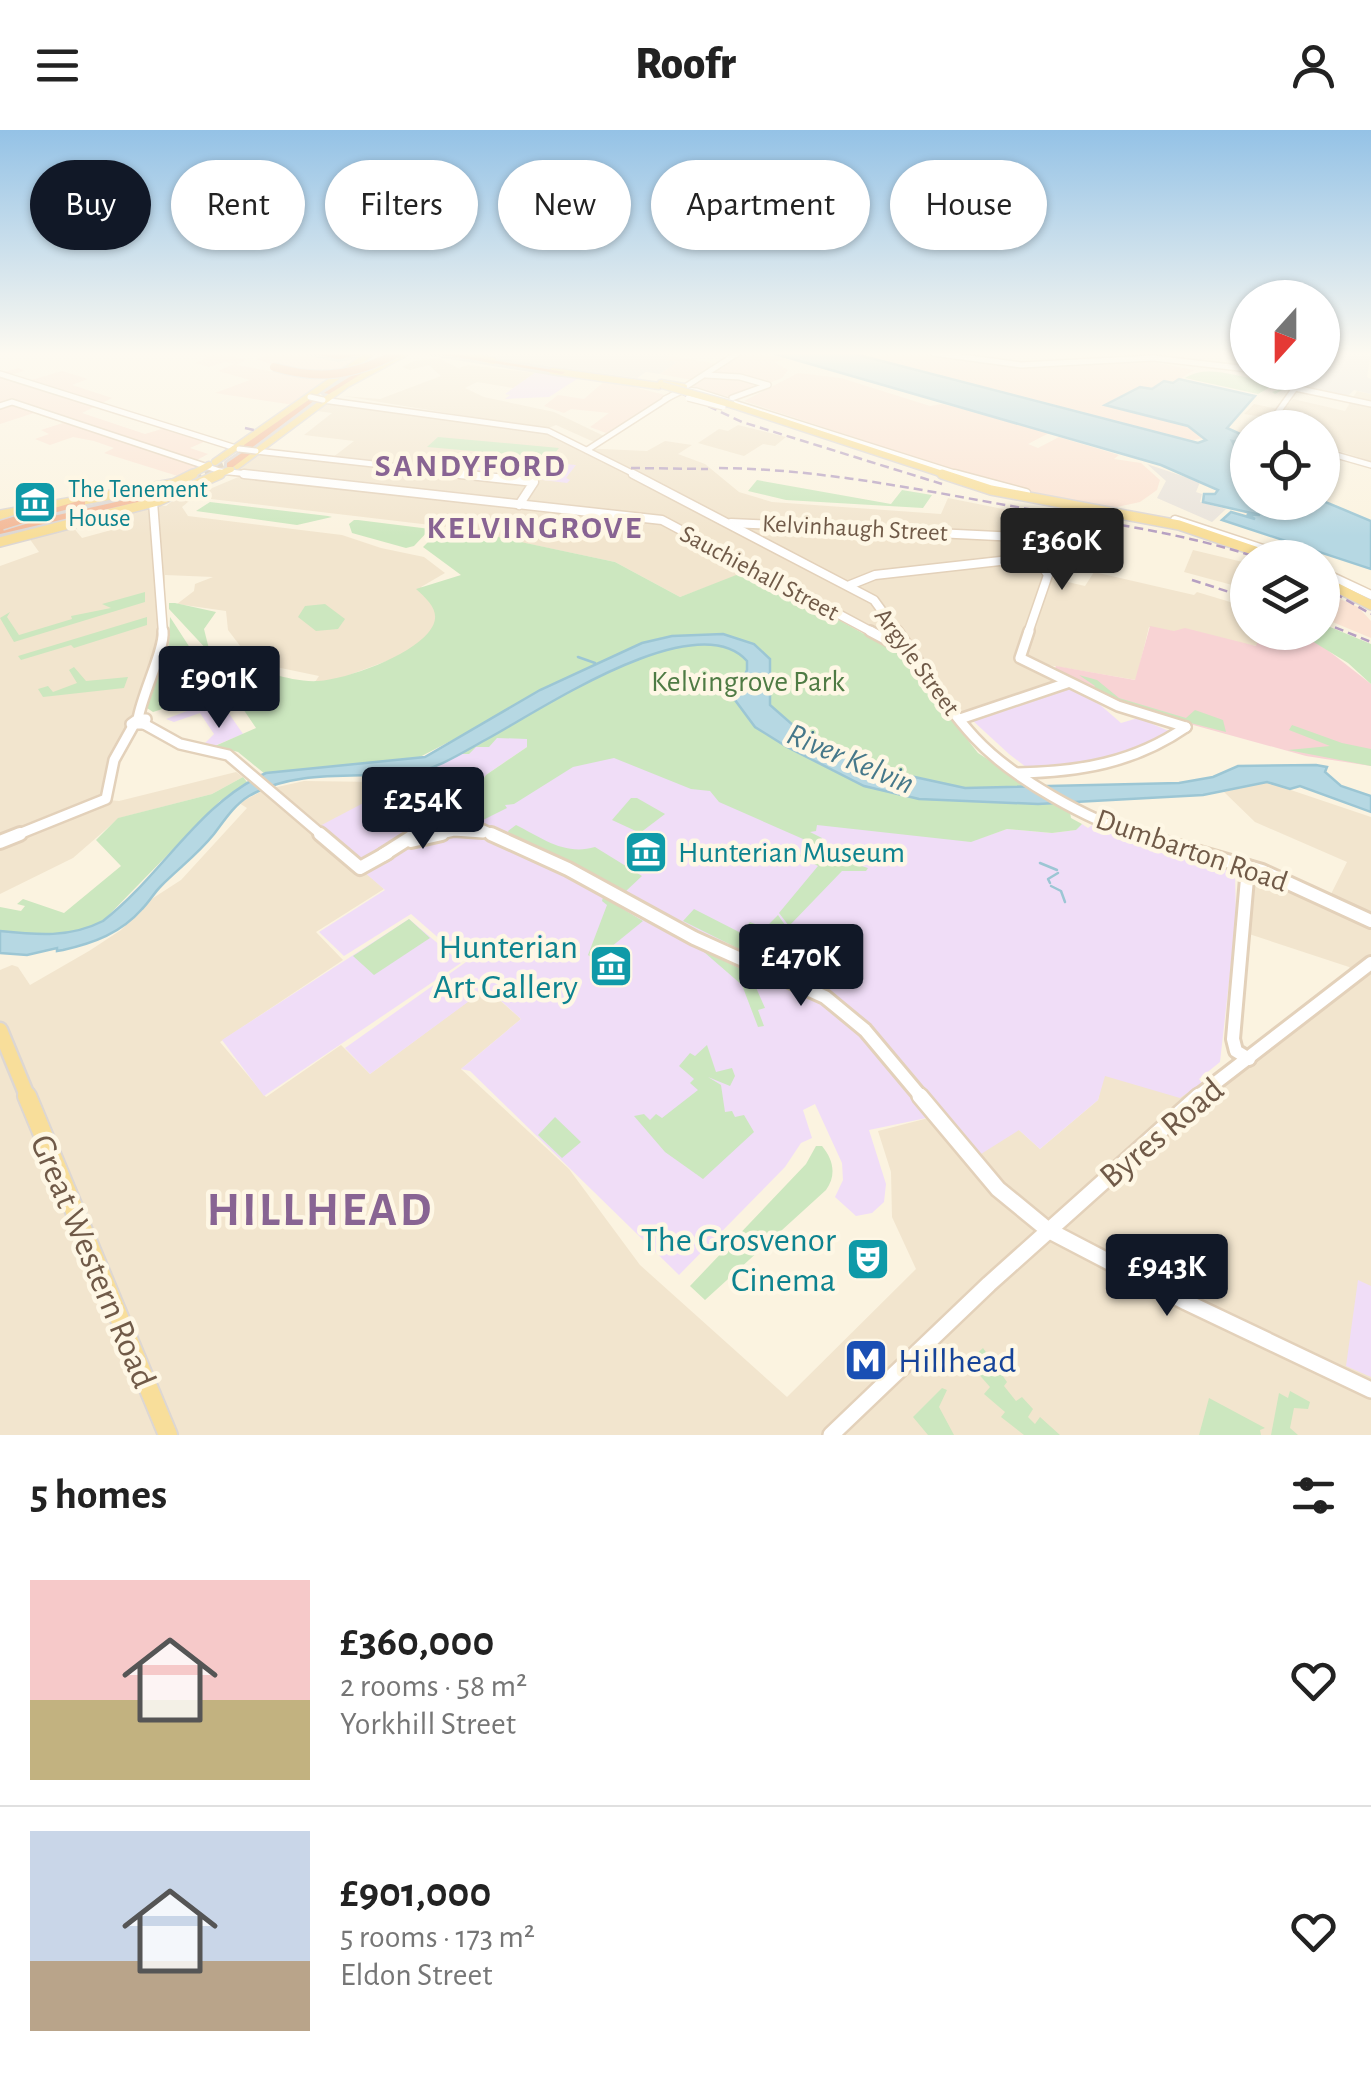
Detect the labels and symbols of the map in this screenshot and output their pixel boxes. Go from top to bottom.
north arrow [1230,280,1340,390]
district label: SANDYFORD [375,450,567,482]
place label: The Tenement House [68,477,208,531]
museum icon: The Tenement House [12,479,58,525]
pin: £360K [992,508,1132,593]
street label: Kelvinhaugh Street [762,511,948,546]
district label: KELVINGROVE [426,512,644,544]
street label: Sauchiehall Street [676,521,843,626]
street label: Argyle Street [870,604,964,720]
pin: £901K [149,646,289,731]
park label: Kelvingrove Park [651,667,845,697]
water label: River Kelvin [782,718,919,800]
pin: £254K [353,767,493,852]
street label: Dumbarton Road [1092,804,1291,898]
museum icon: Hunterian Museum [623,829,669,875]
place label: Hunterian Museum [678,838,905,868]
pin: £470K [731,924,871,1009]
place label: Hunterian Art Gallery [433,930,578,1005]
museum icon: Hunterian Art Gallery [588,943,634,989]
street label: Byres Road [1093,1072,1230,1195]
street label: Great Western Road [24,1130,162,1393]
district label: HILLHEAD [206,1187,434,1235]
place label: The Grosvenor Cinema [641,1223,837,1298]
pin: £943K [1097,1234,1237,1319]
theatre icon: The Grosvenor Cinema [845,1236,891,1282]
metro station icon: Hillhead [843,1337,889,1383]
place label: Hillhead [898,1344,1016,1379]

